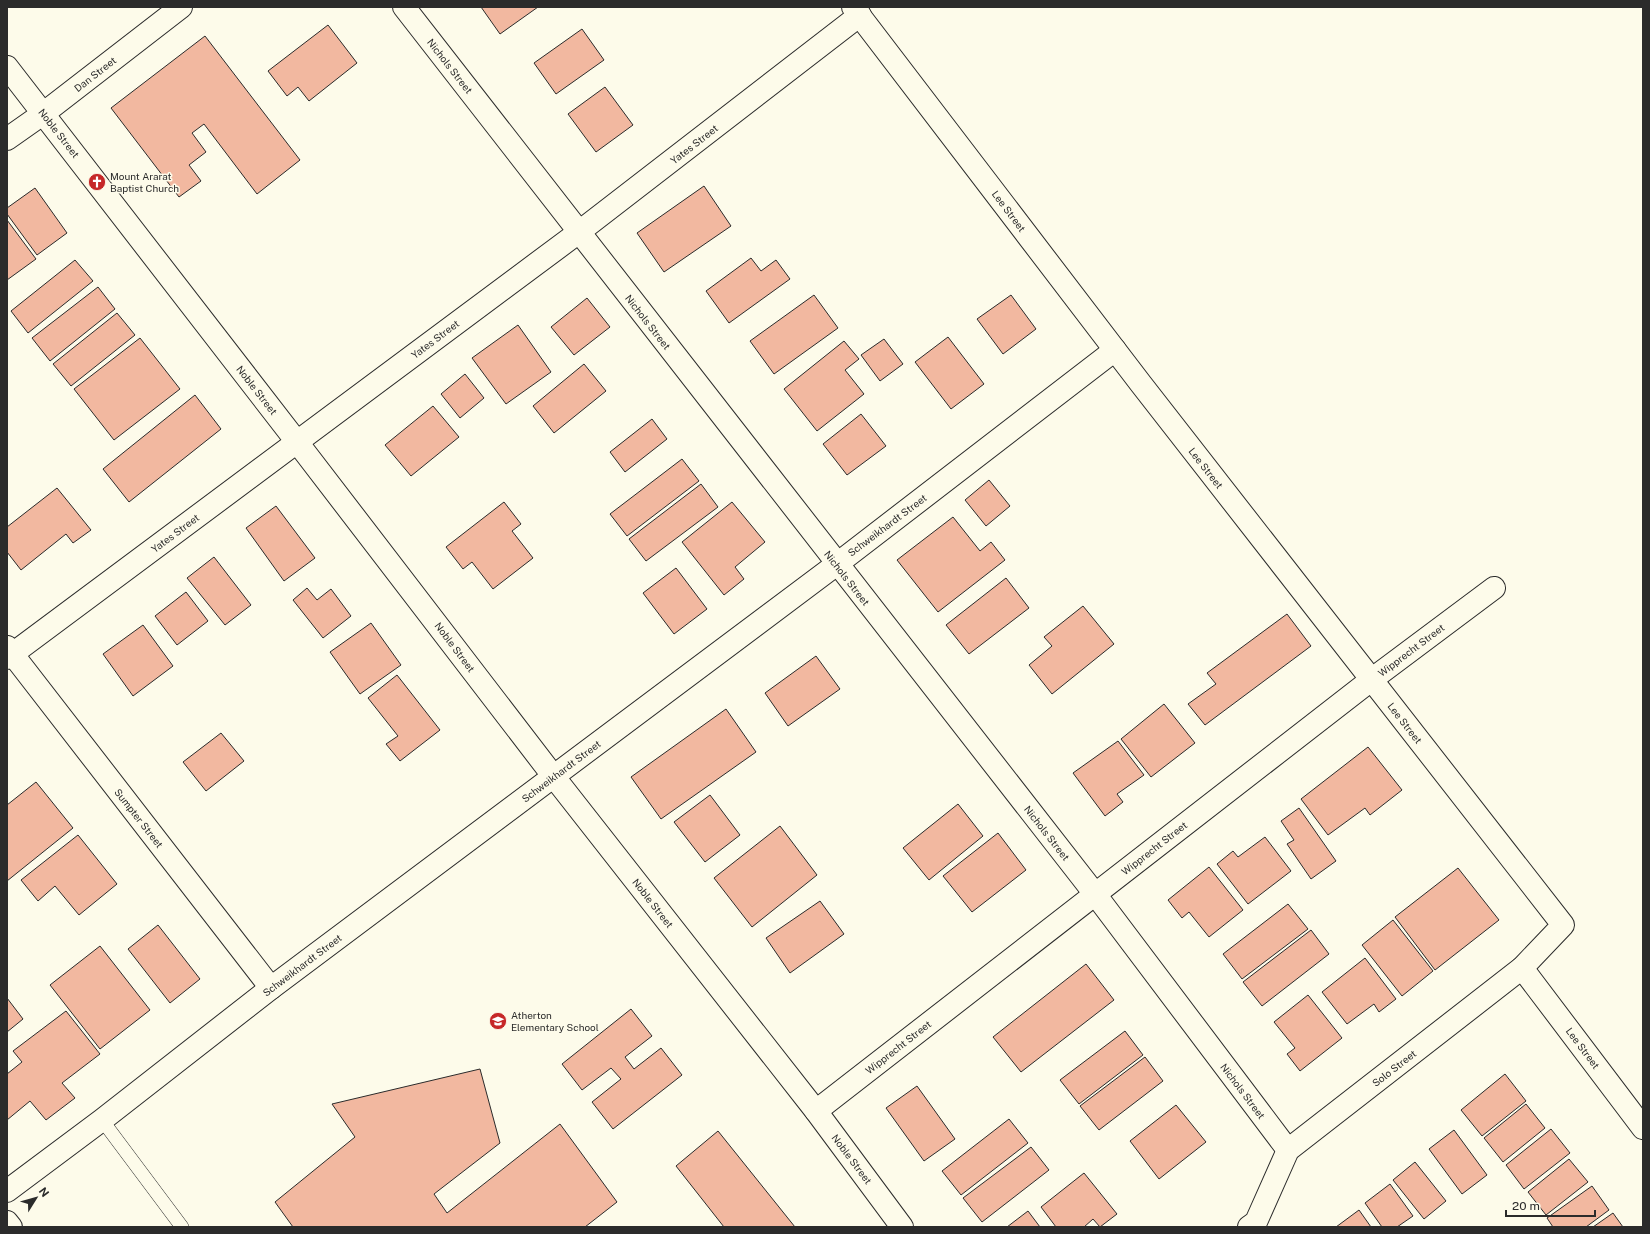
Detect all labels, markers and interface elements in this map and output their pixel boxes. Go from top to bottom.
street label: Nichols Street [425,36,475,96]
street label: Dan Street [72,54,118,94]
street label: Noble Street [36,106,82,160]
street label: Yates Street [668,122,720,166]
place label: Mount Ararat Baptist Church [110,170,179,194]
church icon: Mount Ararat Baptist Church [87,172,107,192]
street label: Lee Street [990,188,1028,234]
street label: Nichols Street [623,292,673,352]
street label: Yates Street [409,317,461,361]
street label: Noble Street [234,363,280,417]
street label: Lee Street [1186,445,1226,491]
street label: Schweikhardt Street [845,491,929,559]
street label: Yates Street [149,511,201,555]
street label: Nichols Street [822,548,872,608]
street label: Noble Street [432,620,478,674]
street label: Wipprecht Street [1375,621,1447,679]
street label: Lee Street [1385,700,1425,746]
street label: Schweikhardt Street [519,737,603,805]
street label: Sumpter Street [112,786,166,850]
street label: Nichols Street [1022,803,1072,863]
street label: Wipprecht Street [1119,819,1189,877]
street label: Noble Street [630,876,676,930]
street label: Schweikhardt Street [260,931,344,999]
place label: Atherton Elementary School [511,1009,599,1033]
school or university icon: Atherton Elementary School [488,1011,508,1031]
street label: Wipprecht Street [863,1018,933,1076]
street label: Lee Street [1564,1025,1602,1071]
street label: Solo Street [1370,1047,1418,1089]
street label: Nichols Street [1218,1061,1268,1121]
street label: Noble Street [829,1132,875,1186]
north arrow [16,1178,56,1218]
text: N [37,1185,51,1199]
scale bar [1506,1192,1595,1218]
text: 20 m [1512,1199,1540,1213]

